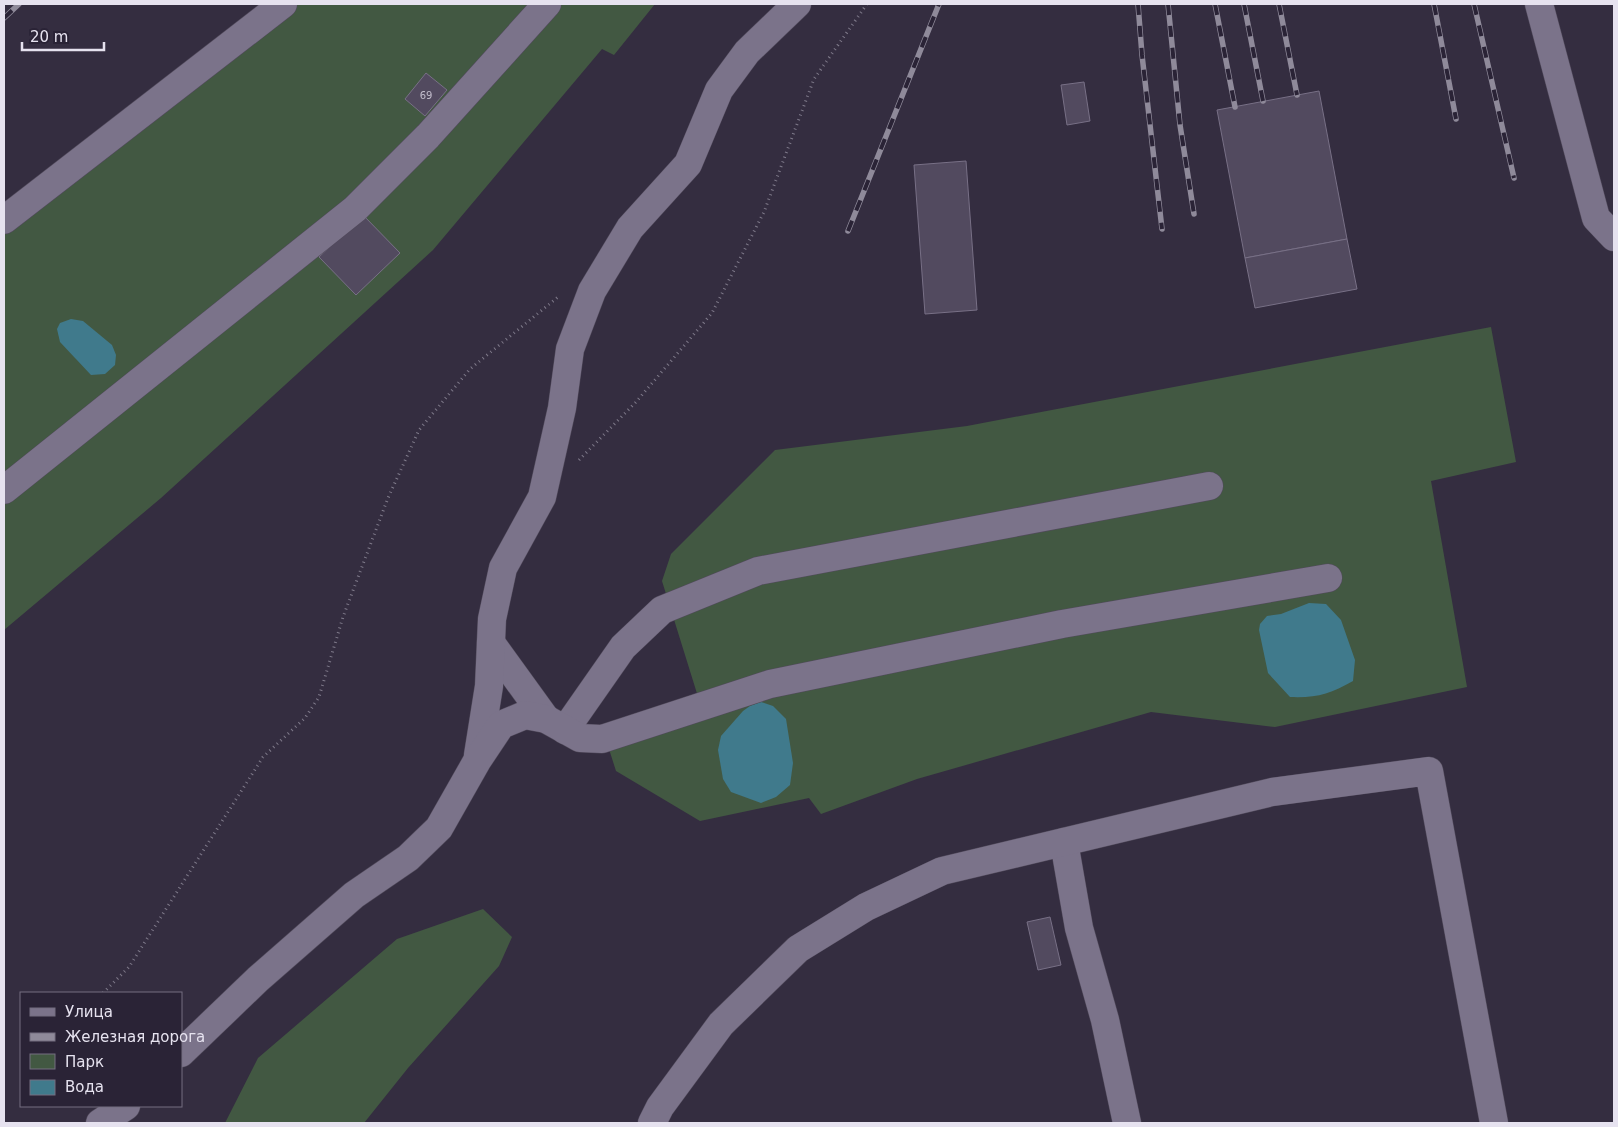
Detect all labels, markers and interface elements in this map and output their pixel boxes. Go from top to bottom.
scale bar [22,20,105,52]
text: 20 m [30,28,68,46]
house number: 69 [420,90,432,101]
legend [20,992,182,1107]
text: Улица [65,1003,113,1021]
text: Железная дорога [65,1028,205,1046]
text: Парк [65,1053,104,1071]
text: Вода [65,1078,104,1096]

